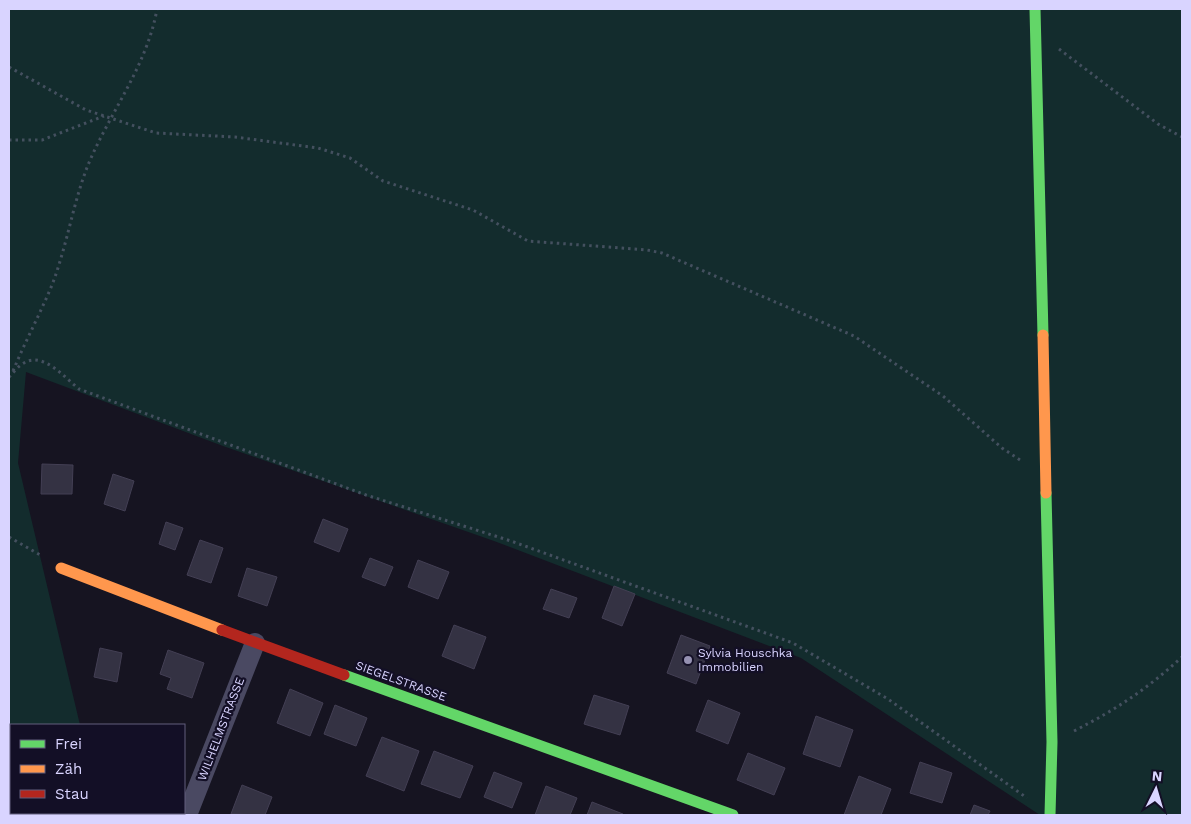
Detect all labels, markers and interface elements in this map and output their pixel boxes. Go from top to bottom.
place label: Sylvia Houschka Immobilien [698,646,793,674]
marker: Sylvia Houschka Immobilien [682,654,694,666]
street label: SIEGELSTRASSE [354,658,449,704]
street label: WILHELMSTRASSE [195,675,247,783]
legend [10,724,185,814]
text: Frei [55,735,82,753]
text: Zäh [55,760,82,778]
north arrow [1131,764,1181,814]
text: N [1151,768,1163,784]
text: Stau [55,785,89,803]

